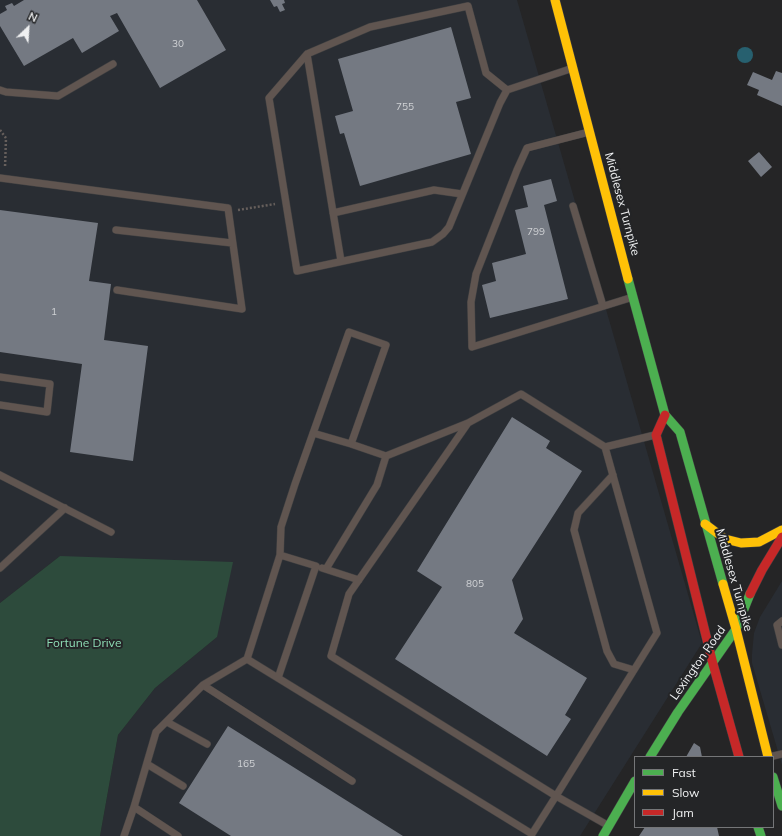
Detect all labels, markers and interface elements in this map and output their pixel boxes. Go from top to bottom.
north arrow [8,8,48,48]
text: N [26,9,40,25]
house number: 30 [172,38,184,50]
house number: 755 [396,101,414,113]
street label: Middlesex Turnpike [601,151,643,257]
house number: 799 [527,226,545,238]
house number: 1 [51,306,57,318]
street label: Middlesex Turnpike [712,527,756,633]
house number: 805 [466,578,484,590]
street label: Lexington Road [667,623,729,703]
park label: Fortune Drive [47,636,121,650]
legend [634,756,774,828]
house number: 165 [237,758,255,770]
text: Fast [672,765,696,780]
text: Slow [672,785,700,800]
text: Jam [672,805,694,820]

